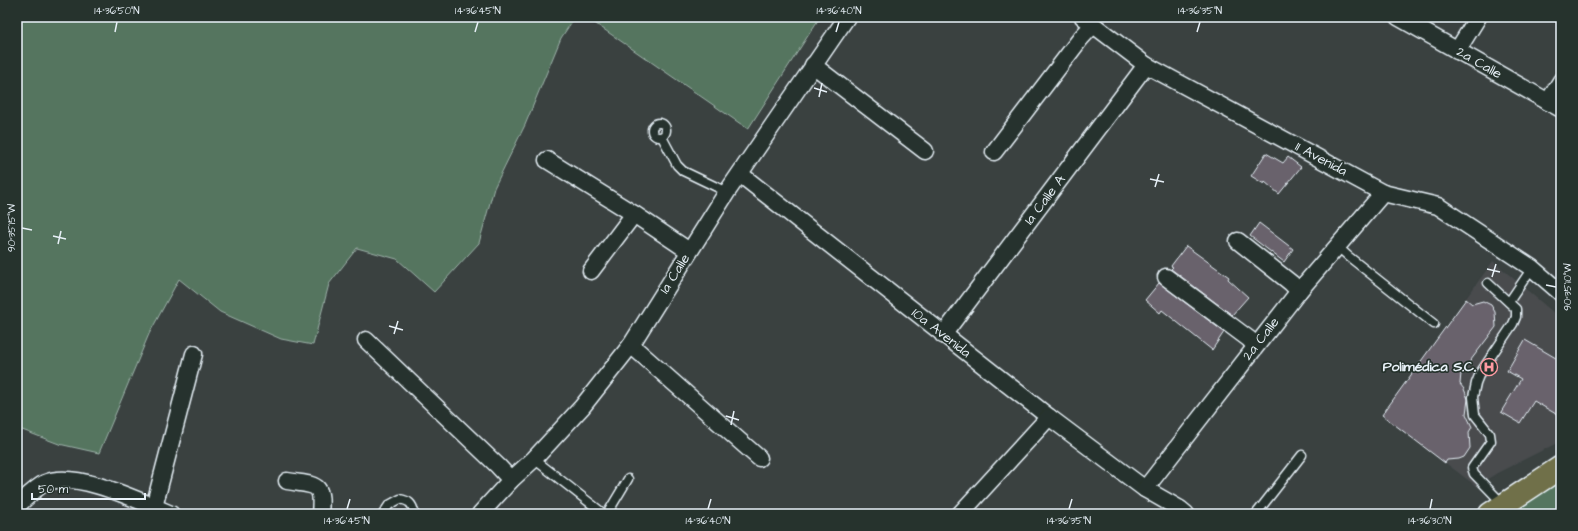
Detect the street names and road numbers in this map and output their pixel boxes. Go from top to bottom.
street label: 2a Calle [1452,42,1506,84]
street label: 11 Avenida [1291,137,1351,181]
street label: 1a Calle A [1020,171,1070,229]
street label: 1a Calle [655,250,695,298]
street label: 10a Avenida [907,303,975,363]
street label: 2a Calle [1238,313,1284,365]

